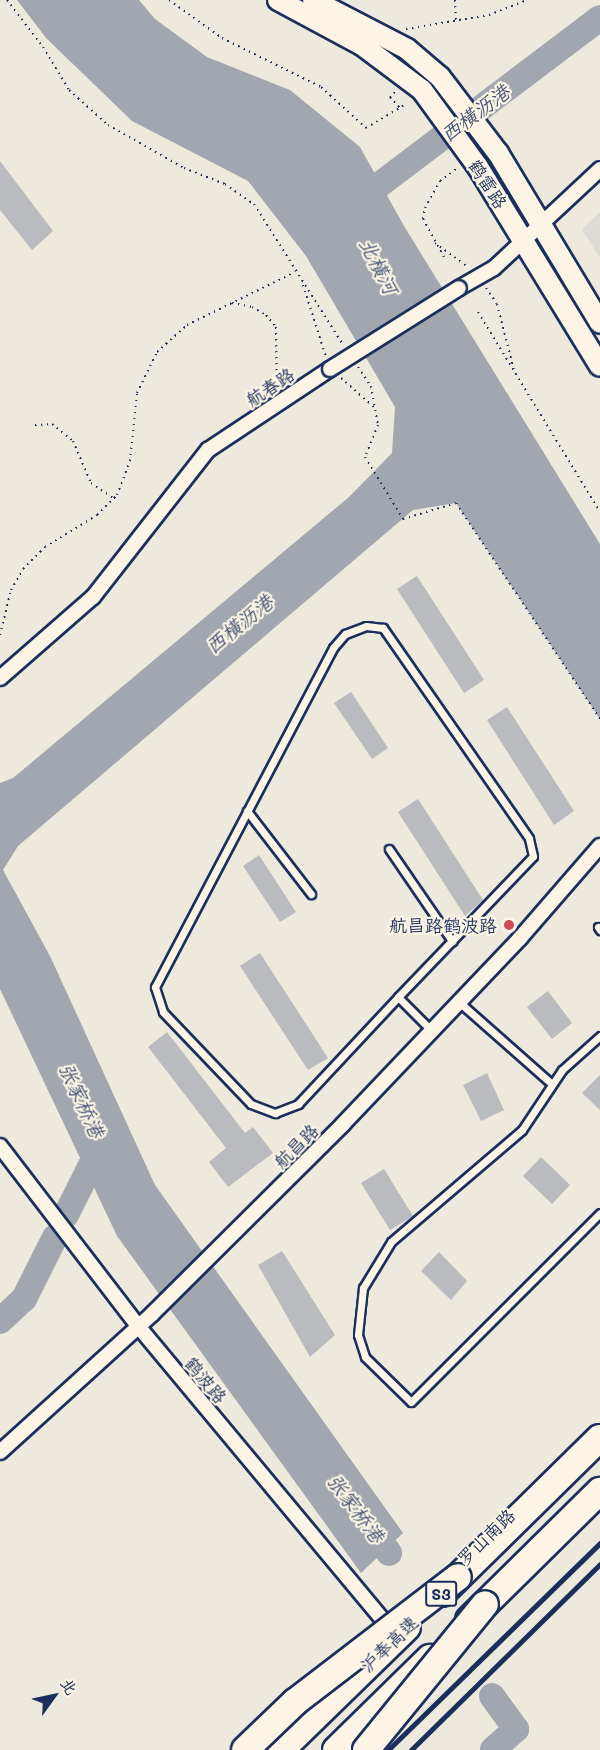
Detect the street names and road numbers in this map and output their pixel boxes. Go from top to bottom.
street label: 鹤雷路 [464,155,512,213]
street label: 航春路 [242,363,298,411]
street label: 航昌路 [269,1119,323,1173]
street label: 鹤波路 [180,1352,232,1408]
street label: 罗山南路 [453,1504,519,1570]
road number: S3 [424,1581,458,1607]
street label: 沪奉高速 [356,1611,422,1677]

